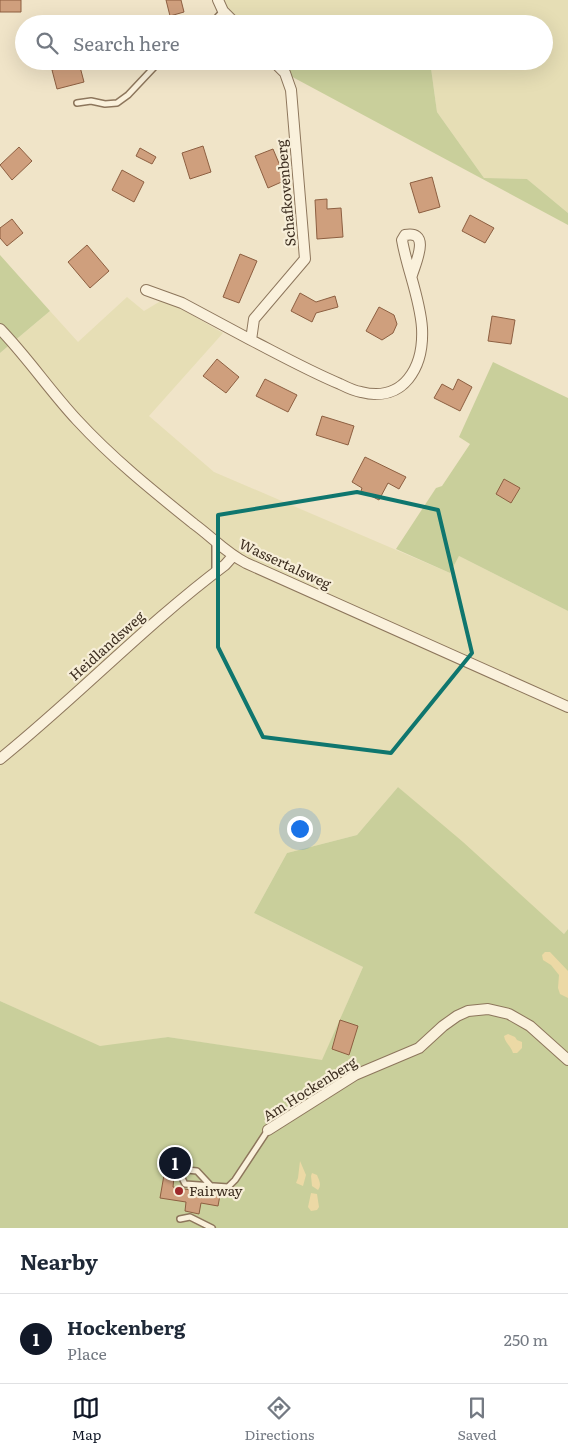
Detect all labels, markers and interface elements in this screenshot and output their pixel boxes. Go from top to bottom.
search box [15,15,553,70]
icon: search [33,29,61,57]
text: Search here [73,29,180,57]
street label: Schafkovenberg [270,139,300,247]
street label: Wassertalsweg [236,533,335,593]
street label: Heidlandsweg [64,606,149,685]
your location [287,816,313,842]
street label: Am Hockenberg [259,1051,361,1125]
pin: 1 [159,1144,191,1182]
place label: Fairway [189,1180,244,1200]
marker: Fairway [173,1185,185,1197]
text: Nearby [20,1245,98,1276]
text: Hockenberg [67,1313,186,1341]
text: 1 [33,1327,39,1351]
text: 250 m [504,1327,548,1351]
text: Place [67,1341,107,1365]
tab: Map [72,1394,101,1444]
tab: Directions [244,1394,314,1444]
tab: Saved [457,1394,496,1444]

